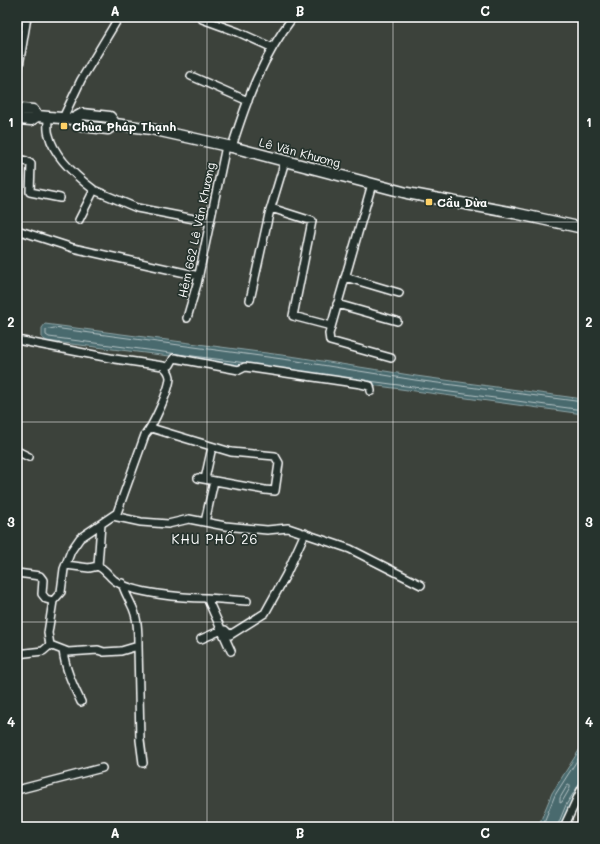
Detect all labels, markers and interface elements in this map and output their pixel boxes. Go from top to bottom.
text: A [110,2,120,19]
text: B [296,2,305,19]
text: C [480,2,490,19]
text: 1 [8,113,14,130]
text: 1 [586,113,592,130]
place label: Chùa Pháp Thạnh [72,118,176,134]
marker: Chùa Pháp Thạnh [59,121,69,131]
street label: Lê Văn Khương [258,133,343,171]
street label: Hẻm 662 Lê Văn Khương [174,161,218,299]
place label: Cầu Dừa [437,194,487,210]
marker: Cầu Dừa [424,197,434,207]
text: 2 [7,313,15,330]
text: 2 [585,313,593,330]
text: 3 [7,513,15,530]
text: 3 [585,513,593,530]
district label: KHU PHỐ 26 [172,530,258,547]
text: 4 [7,713,15,730]
text: 4 [585,713,593,730]
text: A [110,824,120,841]
text: B [296,824,305,841]
text: C [480,824,490,841]

